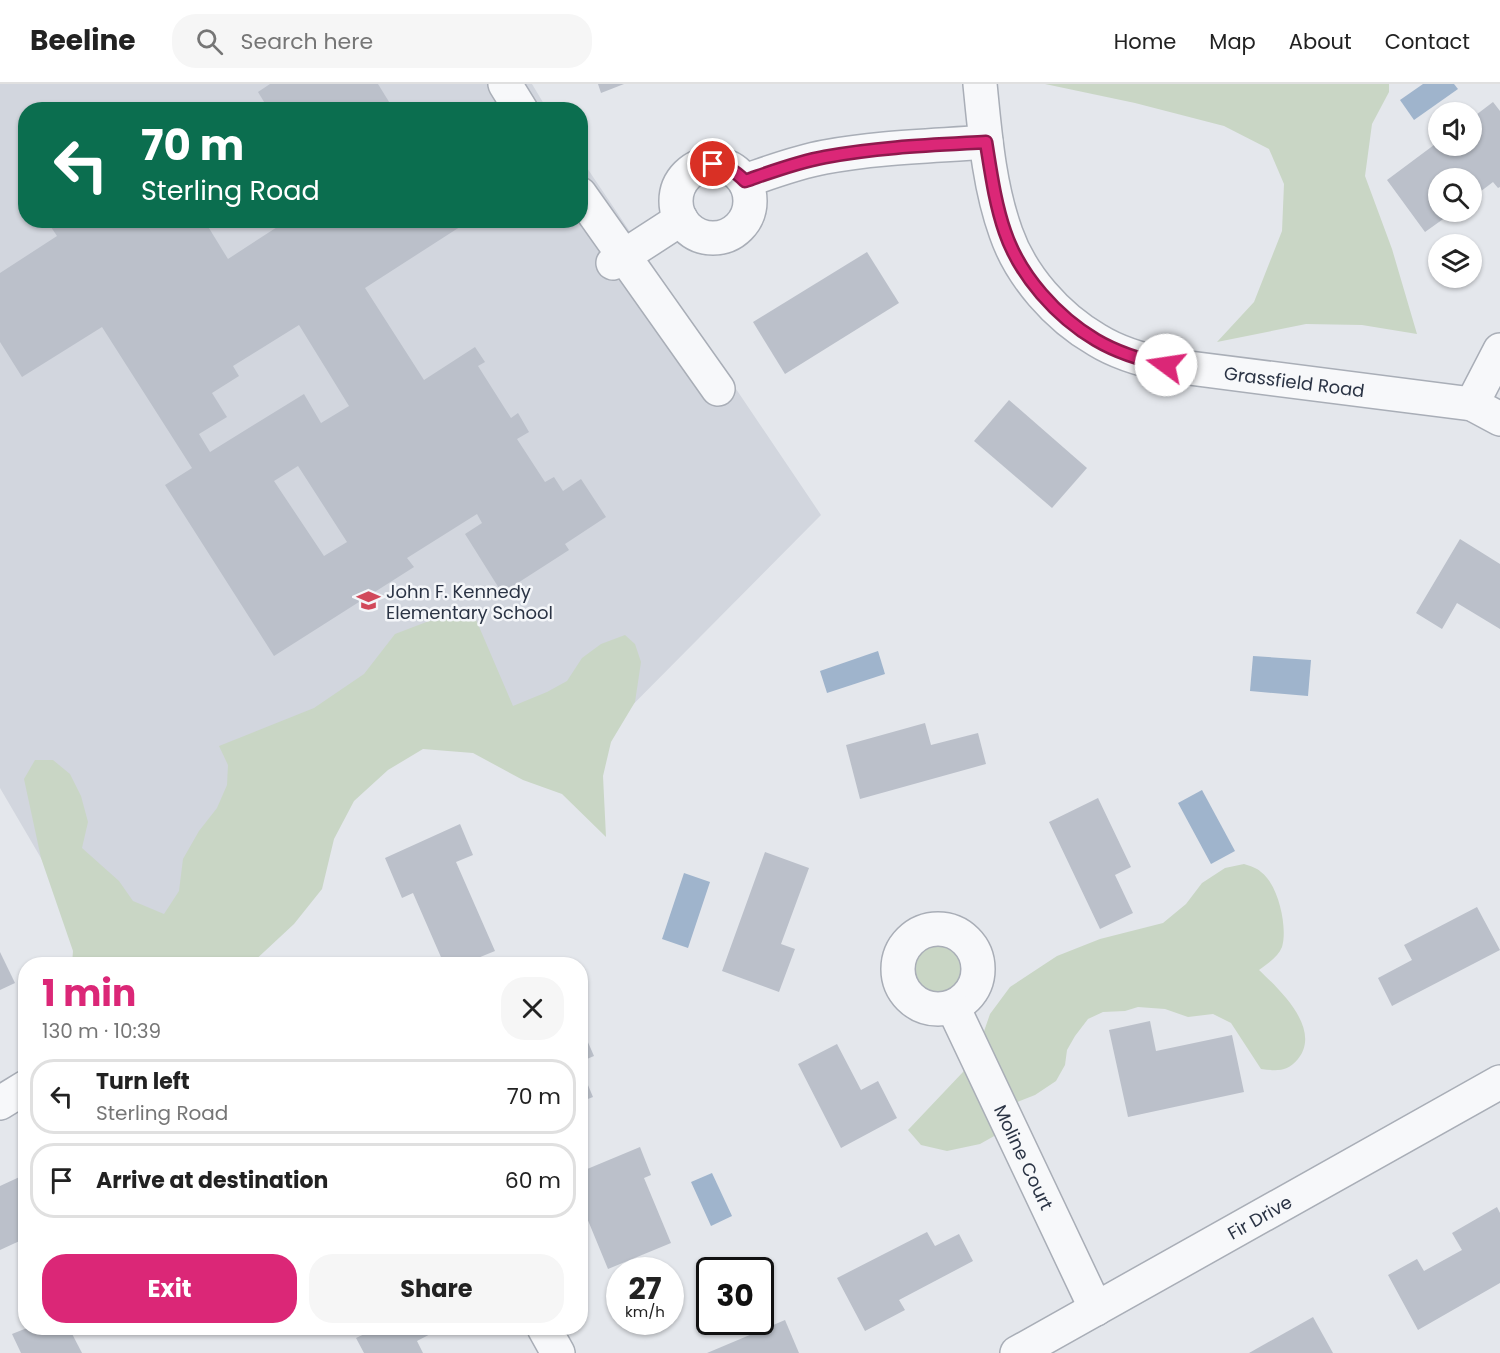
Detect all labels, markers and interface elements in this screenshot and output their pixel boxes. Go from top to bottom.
search box [172,14,592,68]
text: Beeline [30,21,136,60]
icon: search [193,25,226,58]
text: Search here [241,26,373,57]
text: Home [1114,27,1176,56]
text: Map [1209,27,1256,56]
text: About [1289,27,1352,56]
text: Contact [1385,27,1470,56]
map controls [1428,102,1482,288]
button: sound [1428,102,1482,156]
text: 70 m [141,116,244,175]
icon: left [42,126,120,204]
pin [687,138,738,189]
icon: arrive [696,147,729,180]
button: search [1428,168,1482,222]
text: Sterling Road [141,172,320,209]
button: layers [1428,234,1482,288]
position arrow [1134,333,1198,397]
street label: Grassfield Road [1223,360,1366,403]
place label: John F. Kennedy Elementary School [386,579,553,625]
school or university icon: John F. Kennedy Elementary School [355,588,381,614]
text: 1 min [42,968,136,1019]
button: close [501,977,564,1040]
text: 130 m · 10:39 [42,1017,161,1045]
text: Turn left [96,1066,190,1097]
icon: left [45,1080,78,1113]
text: 70 m [507,1081,561,1112]
text: Sterling Road [96,1099,228,1127]
street label: Moline Court [988,1100,1060,1214]
icon: arrive [45,1164,78,1197]
text: Arrive at destination [96,1165,328,1196]
text: 60 m [505,1165,561,1196]
street label: Fir Drive [1223,1189,1296,1245]
button: Exit [42,1254,297,1323]
button: Share [309,1254,564,1323]
speed limit sign: 30 [696,1257,774,1335]
text: 27 [628,1267,662,1310]
text: km/h [625,1301,665,1322]

